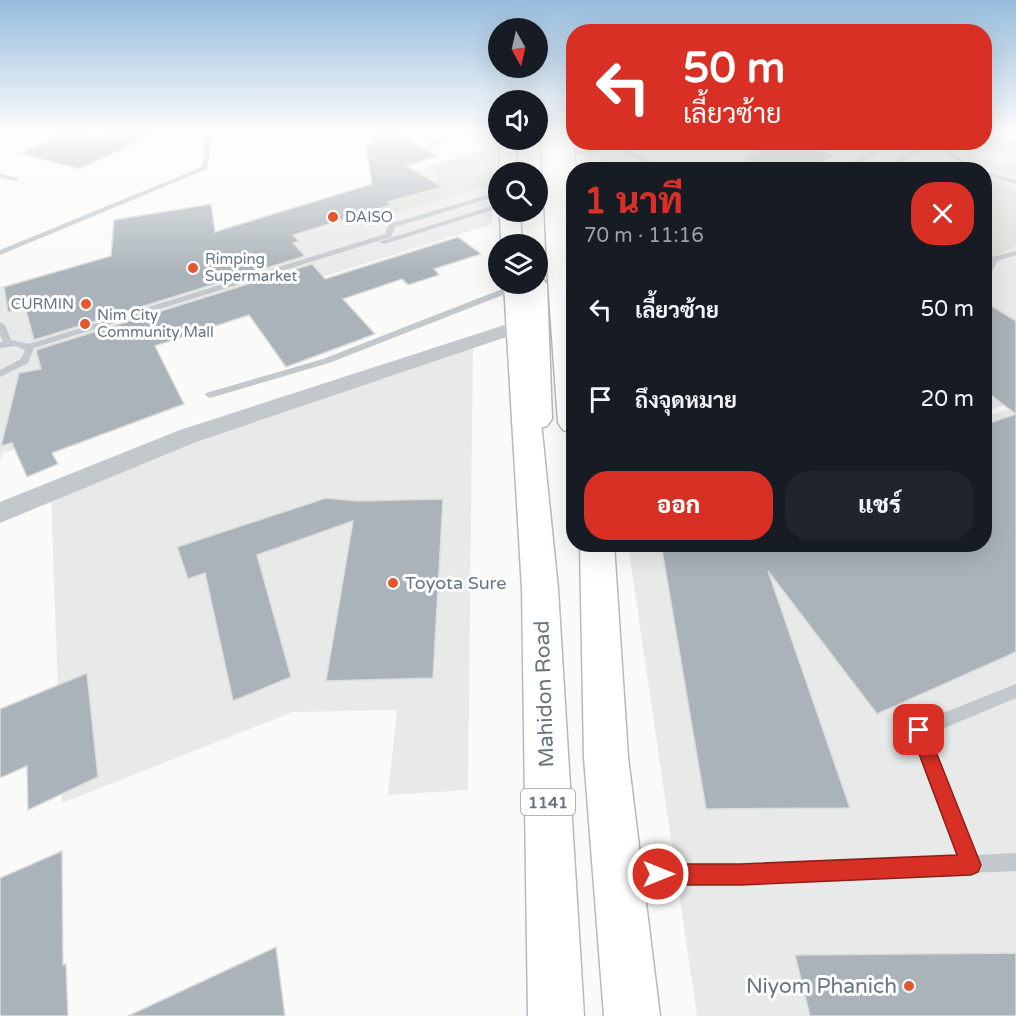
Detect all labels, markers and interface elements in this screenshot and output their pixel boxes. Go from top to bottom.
north arrow [488,18,548,78]
map controls [488,18,548,294]
text: 50 m [683,43,785,94]
icon: left [584,48,662,126]
button: sound [488,90,548,150]
text: เลี้ยวซ้าย [683,98,781,131]
button: search [488,162,548,222]
text: 1 นาที [584,180,683,223]
button: close [911,182,974,245]
place label: DAISO [345,208,393,226]
marker: DAISO [326,210,340,224]
text: 70 m · 11:16 [584,224,704,248]
button: layers [488,234,548,294]
place label: Rimping Supermarket [205,250,297,285]
marker: Rimping Supermarket [186,261,200,275]
icon: left [584,293,617,326]
place label: CURMIN [11,295,74,313]
text: 50 m [920,296,974,322]
marker: CURMIN [79,297,93,311]
text: เลี้ยวซ้าย [635,298,719,324]
place label: Nim City Community Mall [97,306,214,341]
marker: Nim City Community Mall [78,317,92,331]
icon: arrive [584,383,617,416]
text: 20 m [920,386,974,412]
text: ถึงจุดหมาย [635,388,737,414]
button: ออก [584,471,773,540]
button: แชร์ [785,471,974,540]
place label: Toyota Sure [405,572,506,594]
marker: Toyota Sure [386,576,400,590]
street label: Mahidon Road [529,620,560,768]
pin [893,704,944,755]
icon: arrive [902,713,935,746]
road number: 1141 [521,789,575,815]
position arrow [626,842,690,906]
place label: Niyom Phanich [746,974,897,999]
marker: Niyom Phanich [902,979,916,993]

